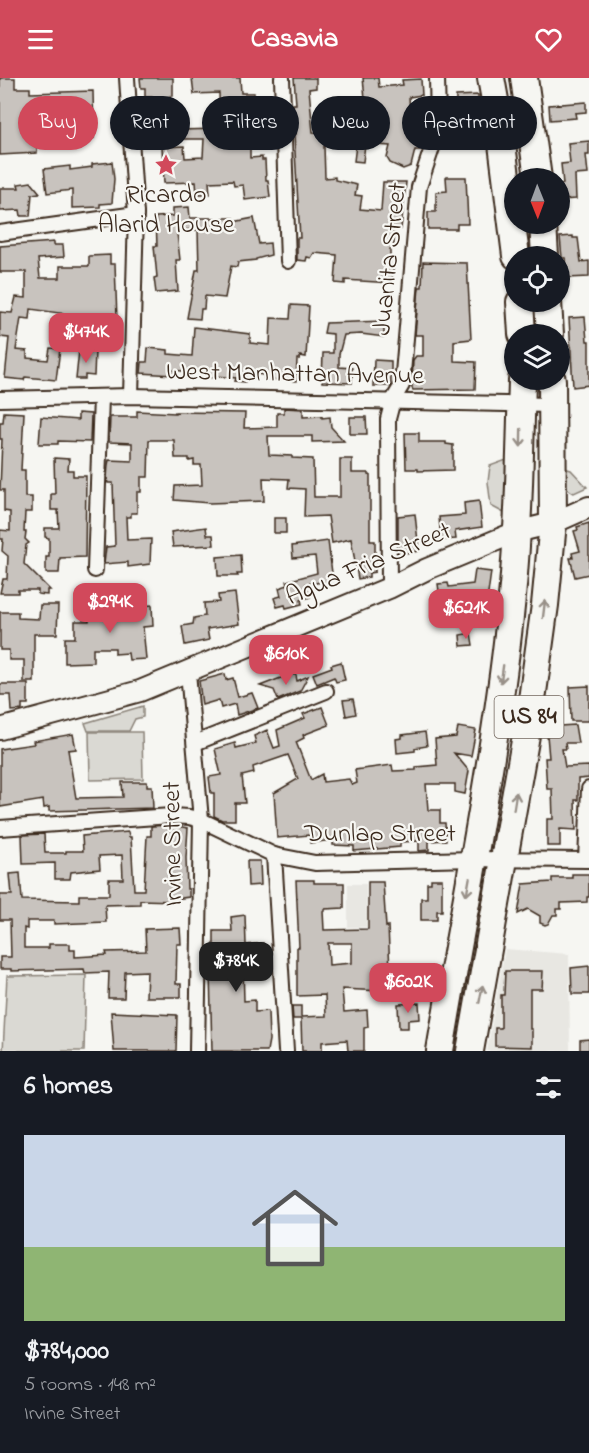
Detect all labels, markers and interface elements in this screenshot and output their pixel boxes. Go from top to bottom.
text: Casavia [251,20,338,59]
icon: menu [24,23,57,56]
icon: heart [532,23,565,56]
chip: Buy [18,96,98,150]
chip: Rent [110,96,190,150]
chip: Filters [202,96,299,150]
chip: New [311,96,390,150]
chip: Apartment [402,96,537,150]
place icon: Ricardo Alarid House [153,152,179,178]
north arrow [504,168,570,234]
map controls [504,168,570,390]
place label: Ricardo Alarid House [98,177,235,245]
street label: Juanita Street [364,180,418,337]
button: locate [504,246,570,312]
pin: $474K [44,313,128,364]
text: $474K [63,318,109,347]
button: layers [504,324,570,390]
street label: West Manhattan Avenue [166,354,425,396]
one-way arrow [515,427,527,447]
street label: Agua Fria Street [280,513,458,617]
pin: $294K [68,583,152,634]
text: $294K [87,588,133,617]
pin: $621K [424,589,508,640]
text: $621K [443,594,489,623]
one-way arrow [539,599,550,619]
pin: $610K [244,635,328,686]
text: $610K [263,640,309,669]
one-way arrow [496,664,507,683]
road number: US 84 [494,696,564,738]
street label: Irvine Street [154,781,194,907]
one-way arrow [509,792,520,812]
street label: Dunlap Street [303,816,456,854]
one-way arrow [462,877,473,897]
pin: $784K [194,942,278,993]
text: $784K [213,947,259,976]
pin: $602K [366,963,450,1014]
text: $602K [383,968,433,997]
one-way arrow [476,984,487,1004]
text: 6 homes [24,1068,113,1106]
icon: filters [532,1071,565,1104]
icon: home [241,1174,349,1282]
text: $784,000 [24,1333,109,1371]
text: 5 rooms · 148 m² [24,1371,156,1400]
text: Irvine Street [24,1400,120,1429]

